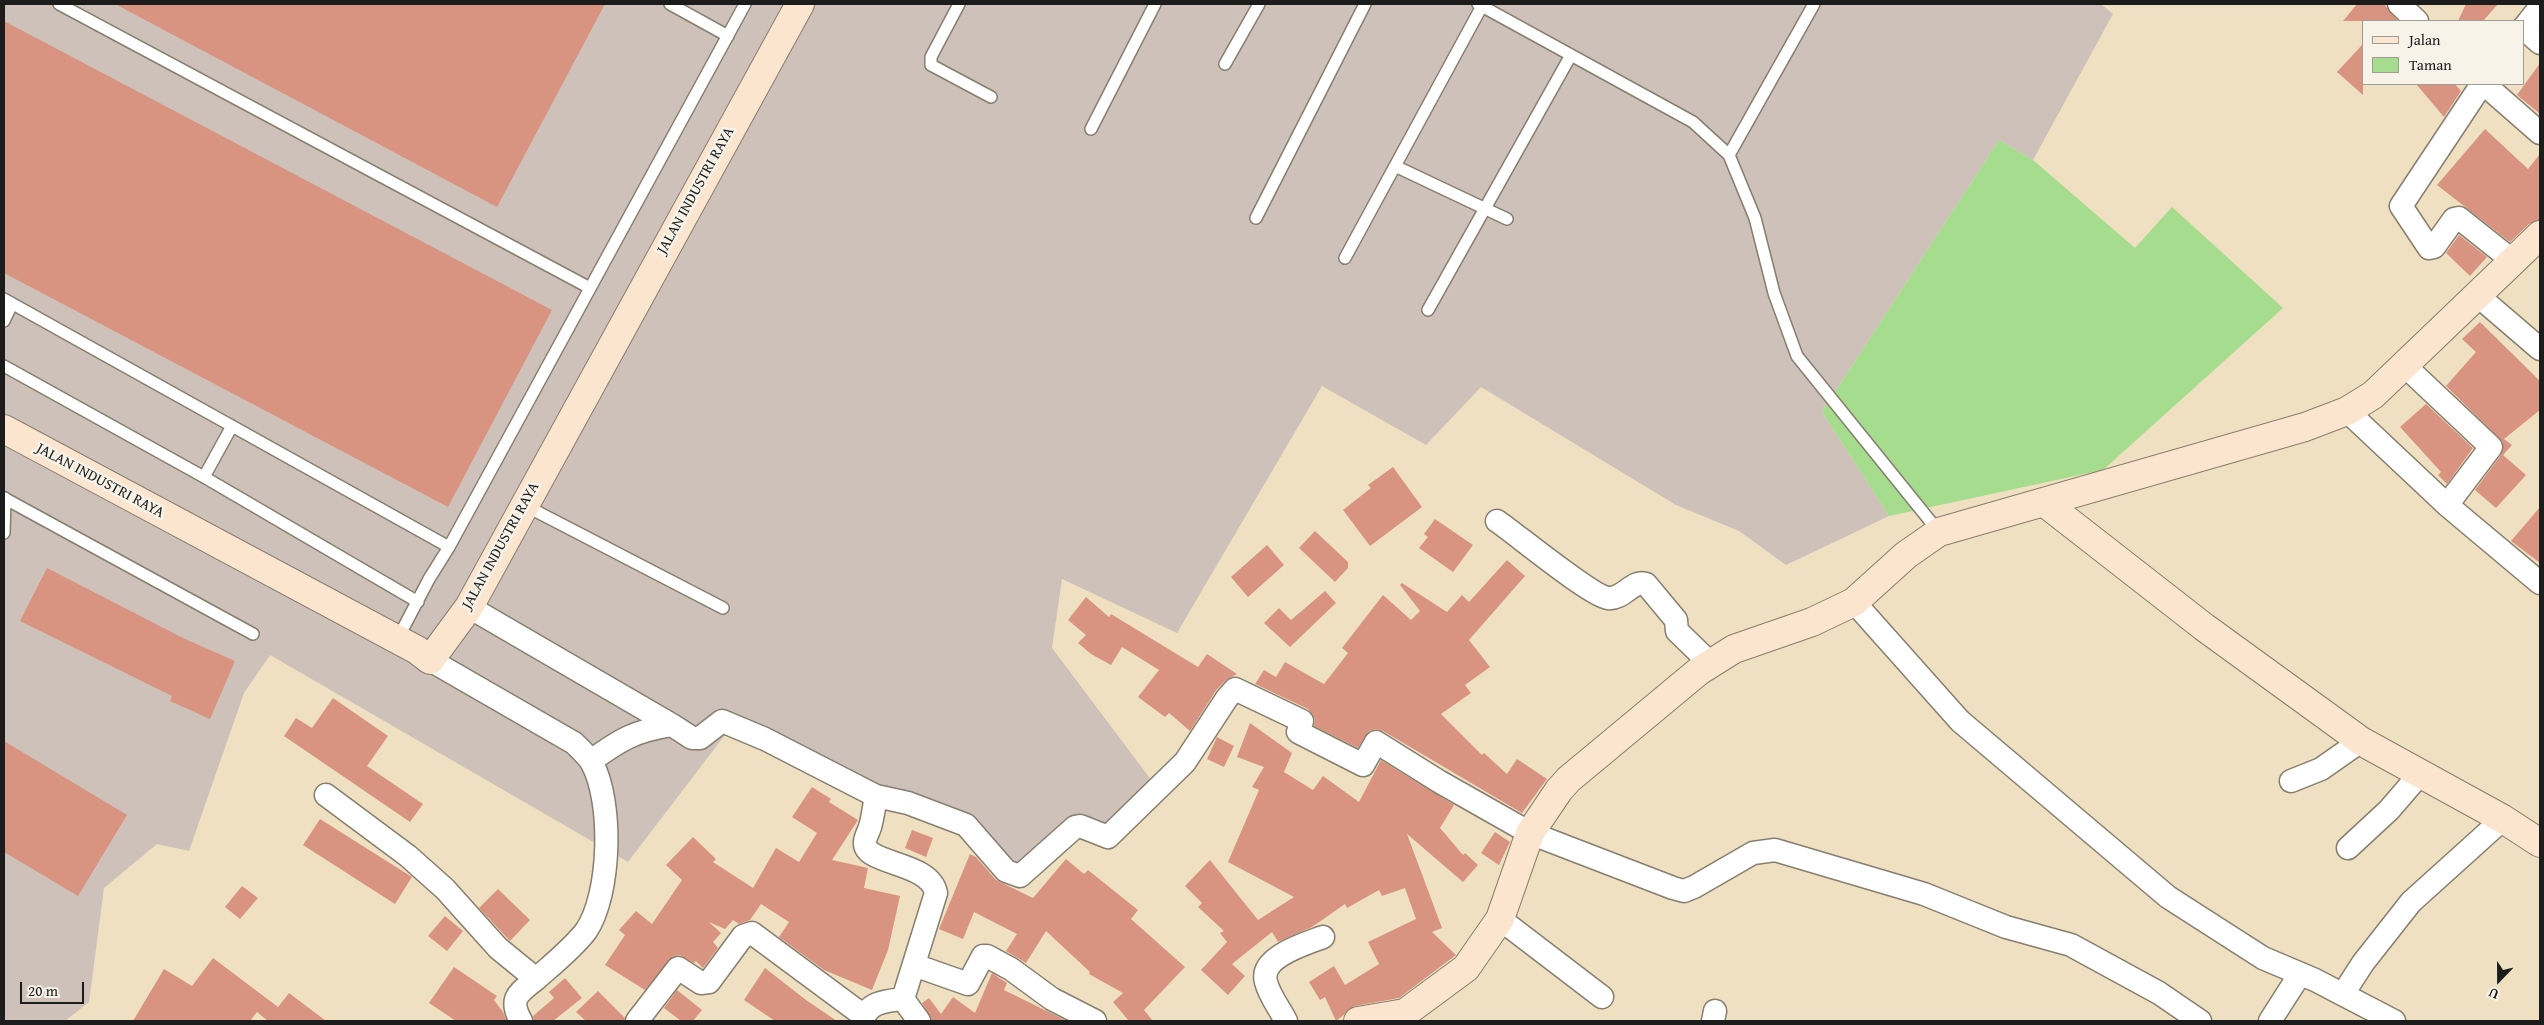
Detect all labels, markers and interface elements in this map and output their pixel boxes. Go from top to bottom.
legend [2362,20,2524,85]
text: Jalan [2409,29,2441,50]
text: Taman [2409,54,2452,75]
street label: JALAN INDUSTRI RAYA [654,124,738,258]
street label: JALAN INDUSTRI RAYA [33,440,167,522]
street label: JALAN INDUSTRI RAYA [459,479,543,613]
north arrow [2474,955,2524,1005]
scale bar [22,972,86,1004]
text: 20 m [28,980,58,1001]
text: U [2485,983,2502,1005]

